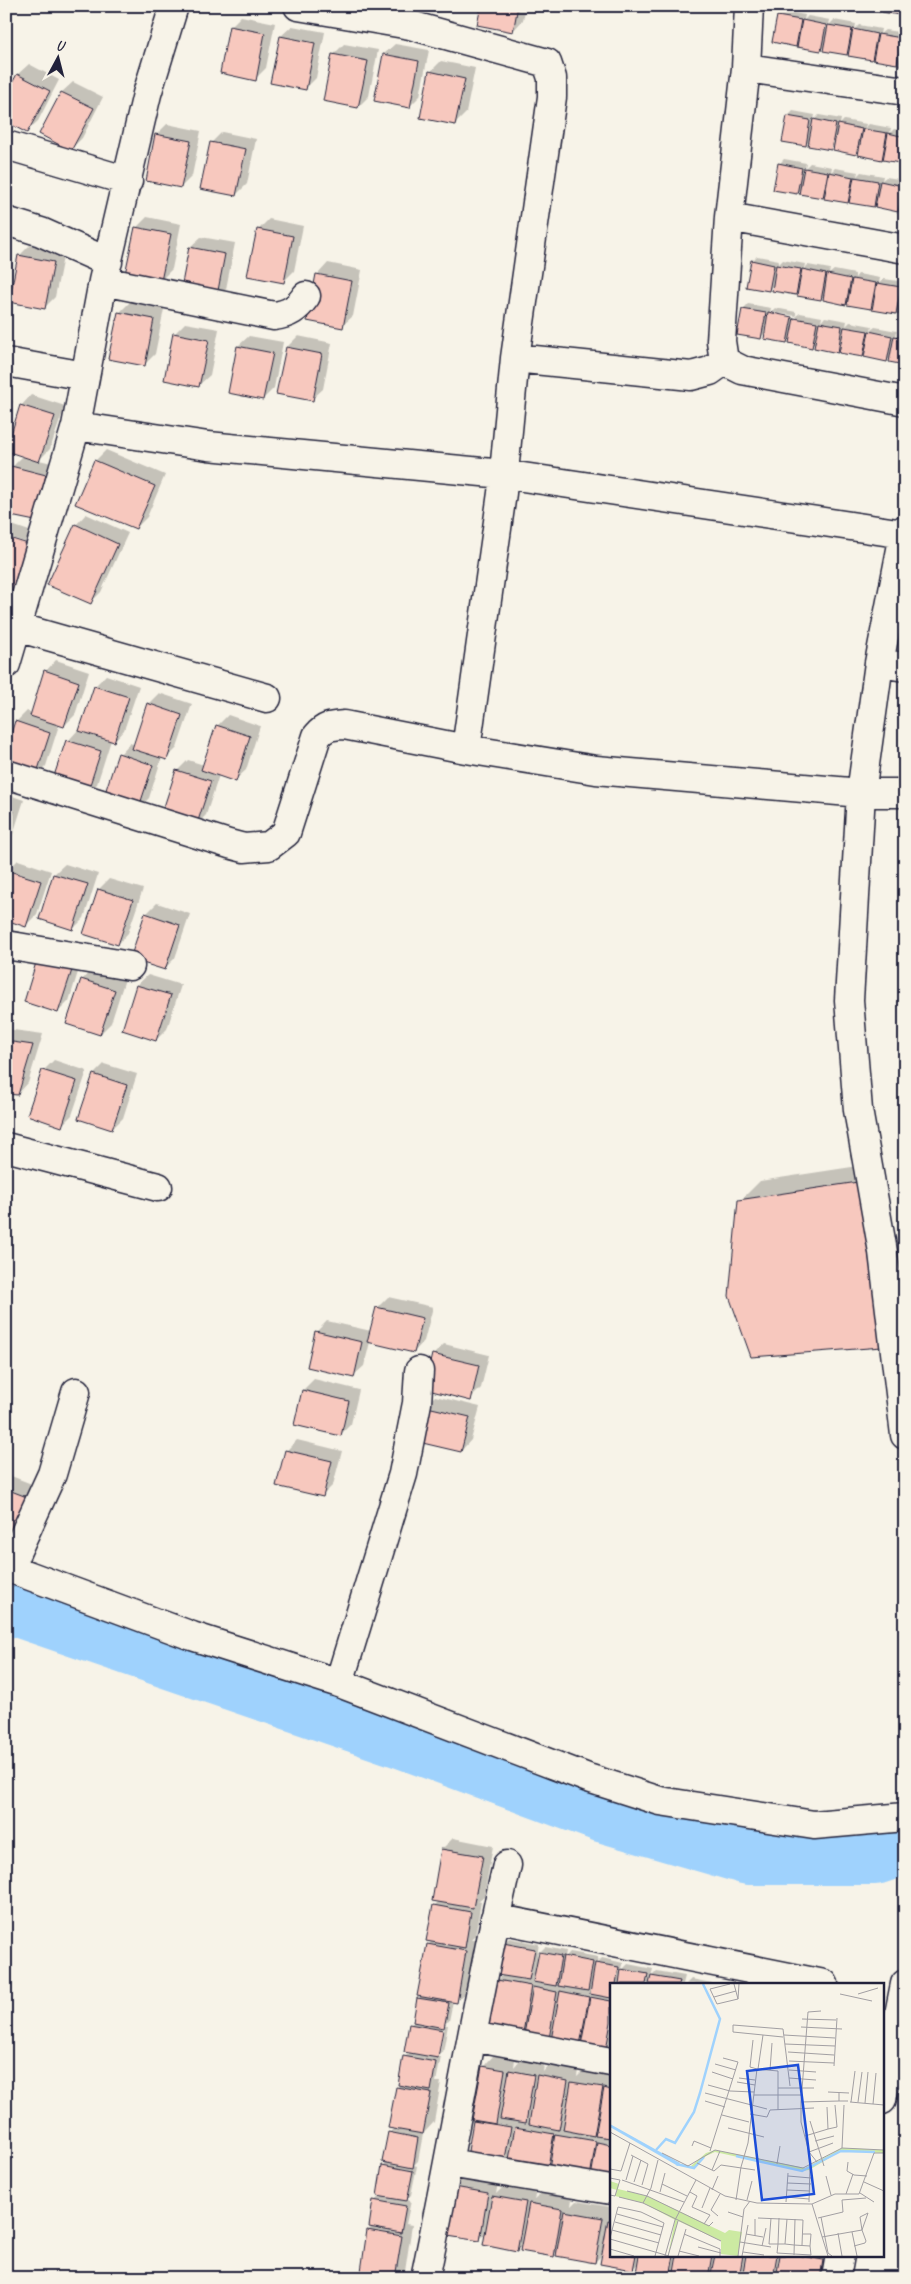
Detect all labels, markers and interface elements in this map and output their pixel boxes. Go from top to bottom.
north arrow [32,32,82,82]
text: U [55,37,67,55]
inset map [610,1983,884,2256]

